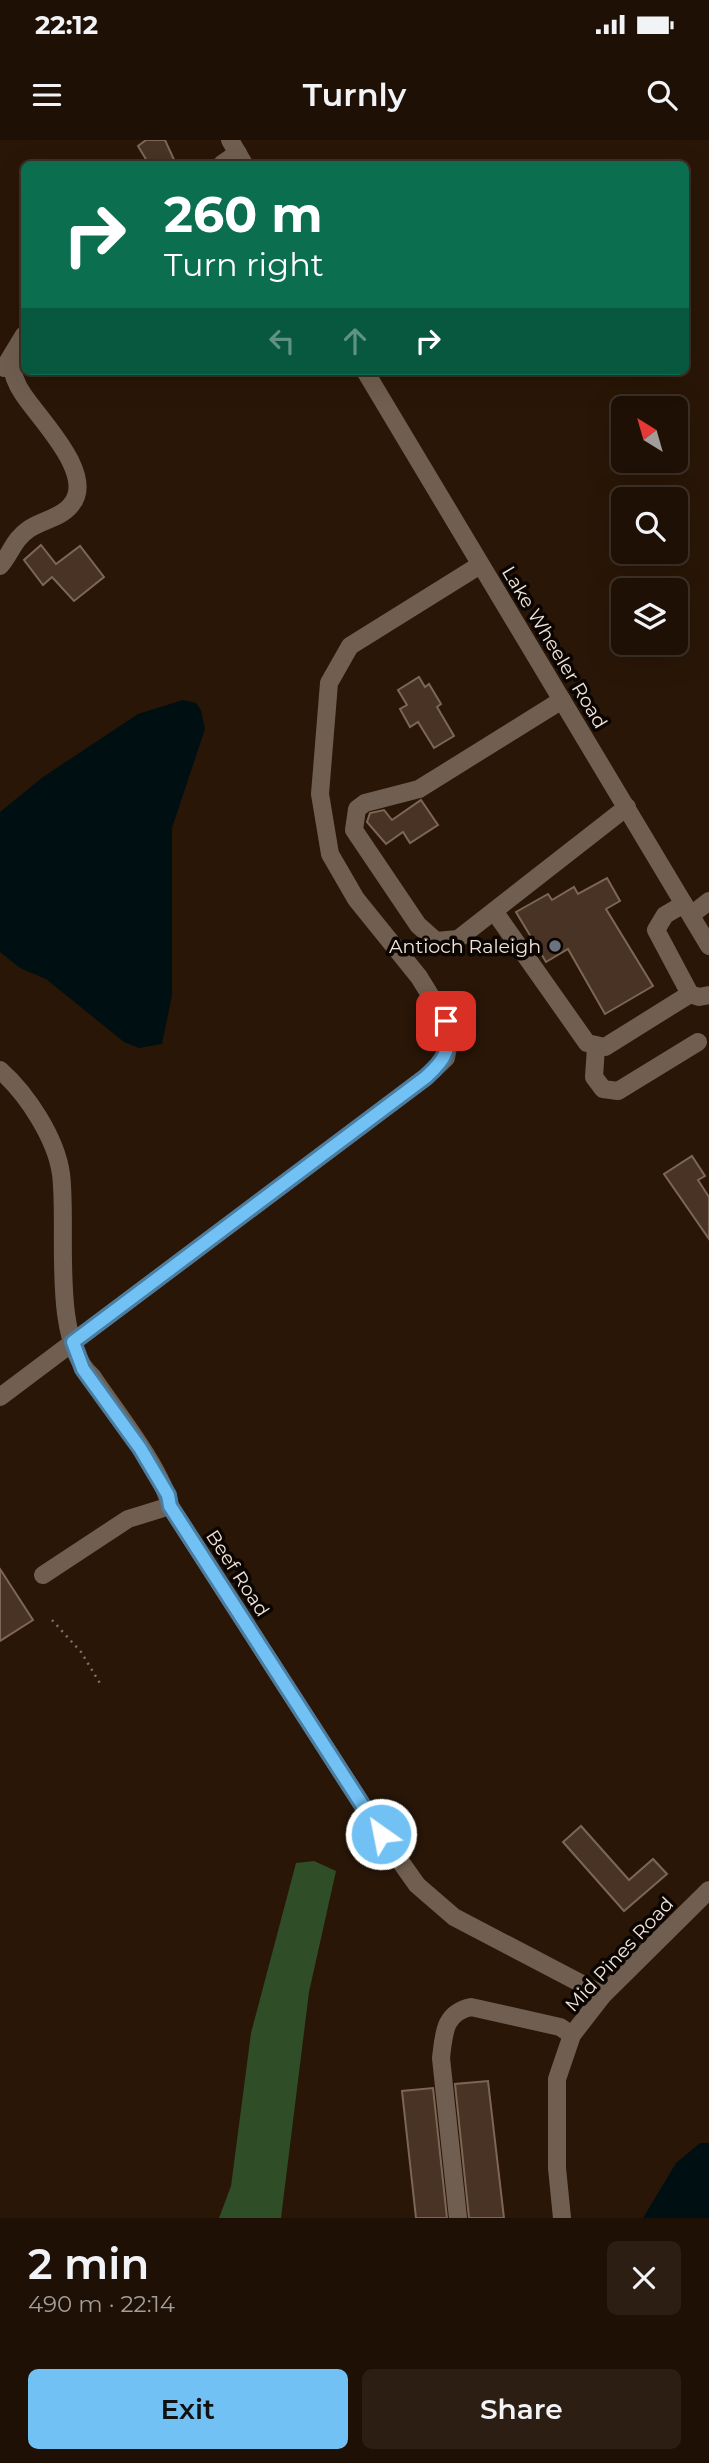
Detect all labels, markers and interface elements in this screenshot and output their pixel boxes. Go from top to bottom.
text: 22:12 [35,9,98,41]
text: Turnly [303,75,406,114]
icon: menu [28,76,66,114]
icon: search [643,76,681,114]
text: 260 m [164,185,323,244]
icon: right [49,189,140,280]
text: Turn right [164,245,324,284]
icon: left [263,322,301,360]
icon: ahead [336,322,374,360]
icon: right [409,322,447,360]
north arrow [611,396,688,472]
map controls [611,396,688,655]
button: search [611,487,688,564]
street label: Lake Wheeler Road [497,562,612,733]
button: layers [611,578,688,655]
place label: Antioch Raleigh [389,935,541,958]
marker: Antioch Raleigh [547,938,563,954]
pin [416,991,476,1051]
icon: arrive [427,1002,465,1040]
street label: Beef Road [201,1526,274,1621]
position arrow [344,1797,418,1871]
street label: Mid Pines Road [560,1892,678,2016]
text: 2 min [28,2238,149,2290]
button: close [607,2241,681,2315]
text: 490 m · 22:14 [28,2290,175,2318]
button: Exit [28,2369,348,2449]
button: Share [362,2369,681,2449]

